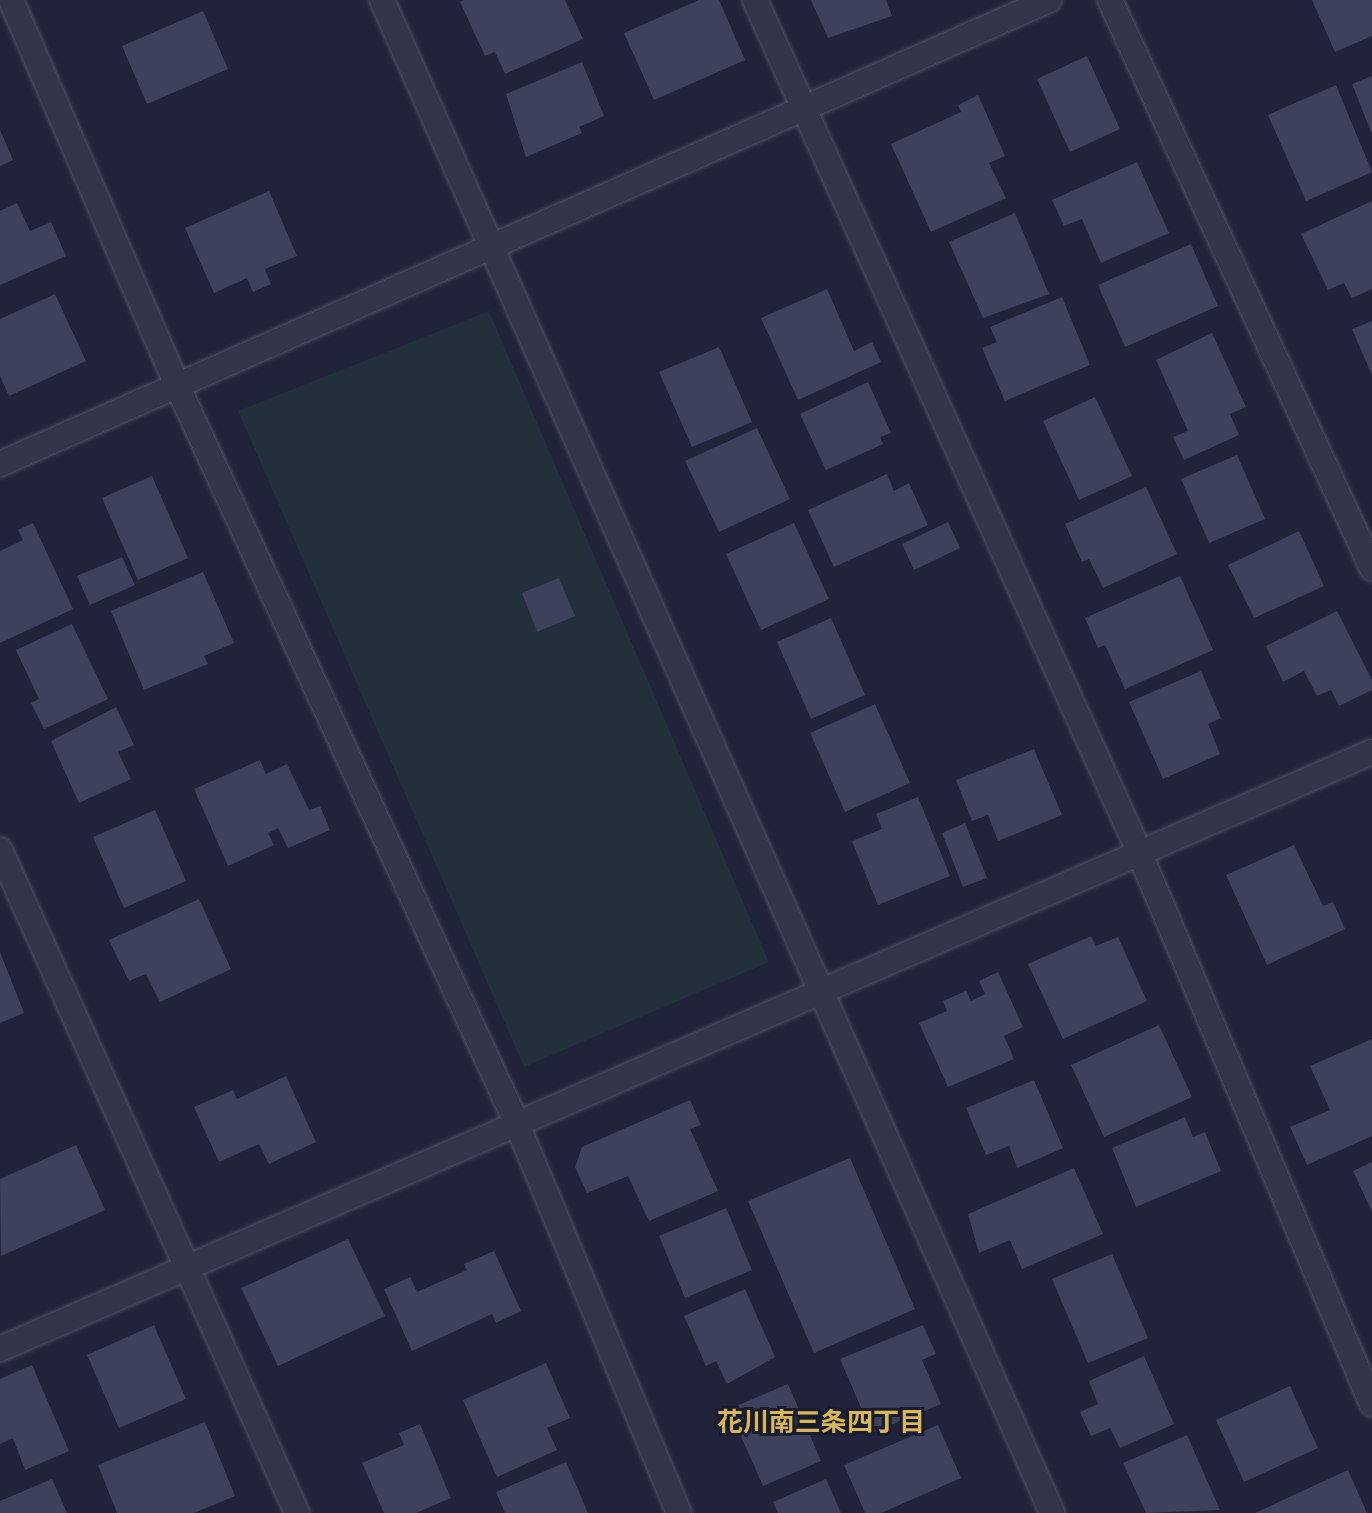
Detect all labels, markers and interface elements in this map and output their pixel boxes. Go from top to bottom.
district label: 花川南三条四丁目 [717,1407,925,1439]

